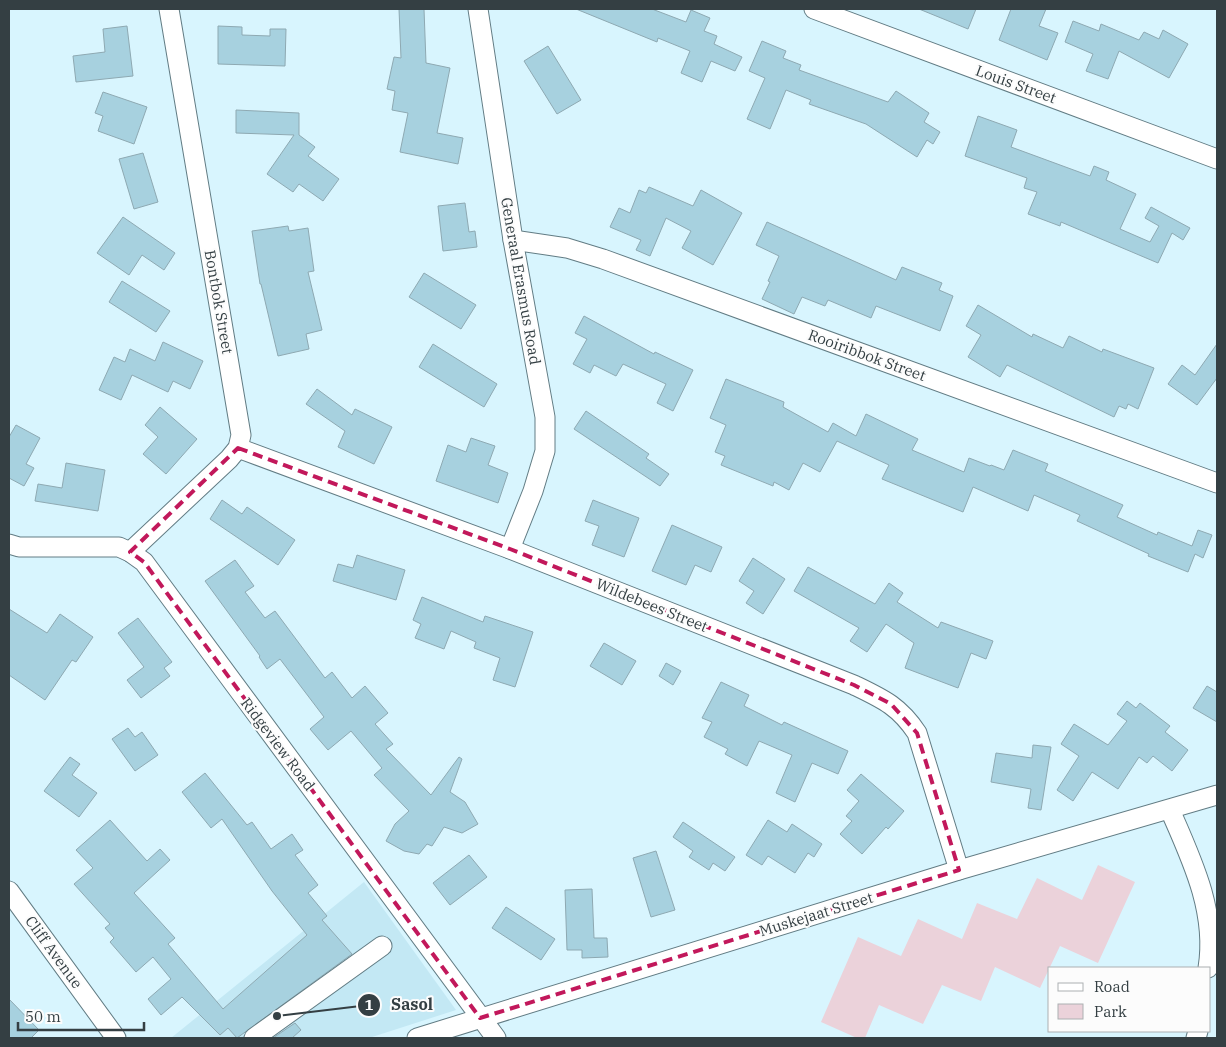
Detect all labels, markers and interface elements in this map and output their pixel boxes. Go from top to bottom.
street label: Louis Street [973,61,1059,107]
street label: Generaal Erasmus Road [497,196,545,366]
street label: Bontbok Street [200,248,238,356]
street label: Rooiribbok Street [806,325,928,385]
street label: Wildebees Street [593,574,711,636]
street label: Ridgeview Road [237,694,319,794]
street label: Muskejaat Street [757,888,875,940]
street label: Cliff Avenue [21,912,87,992]
legend [1048,967,1211,1032]
text: Road [1094,977,1130,996]
callout: Sasol [356,989,443,1020]
text: Sasol [391,994,433,1014]
text: 1 [364,995,374,1014]
scale bar [18,1000,144,1032]
text: Park [1094,1002,1127,1021]
text: 50 m [25,1007,61,1026]

